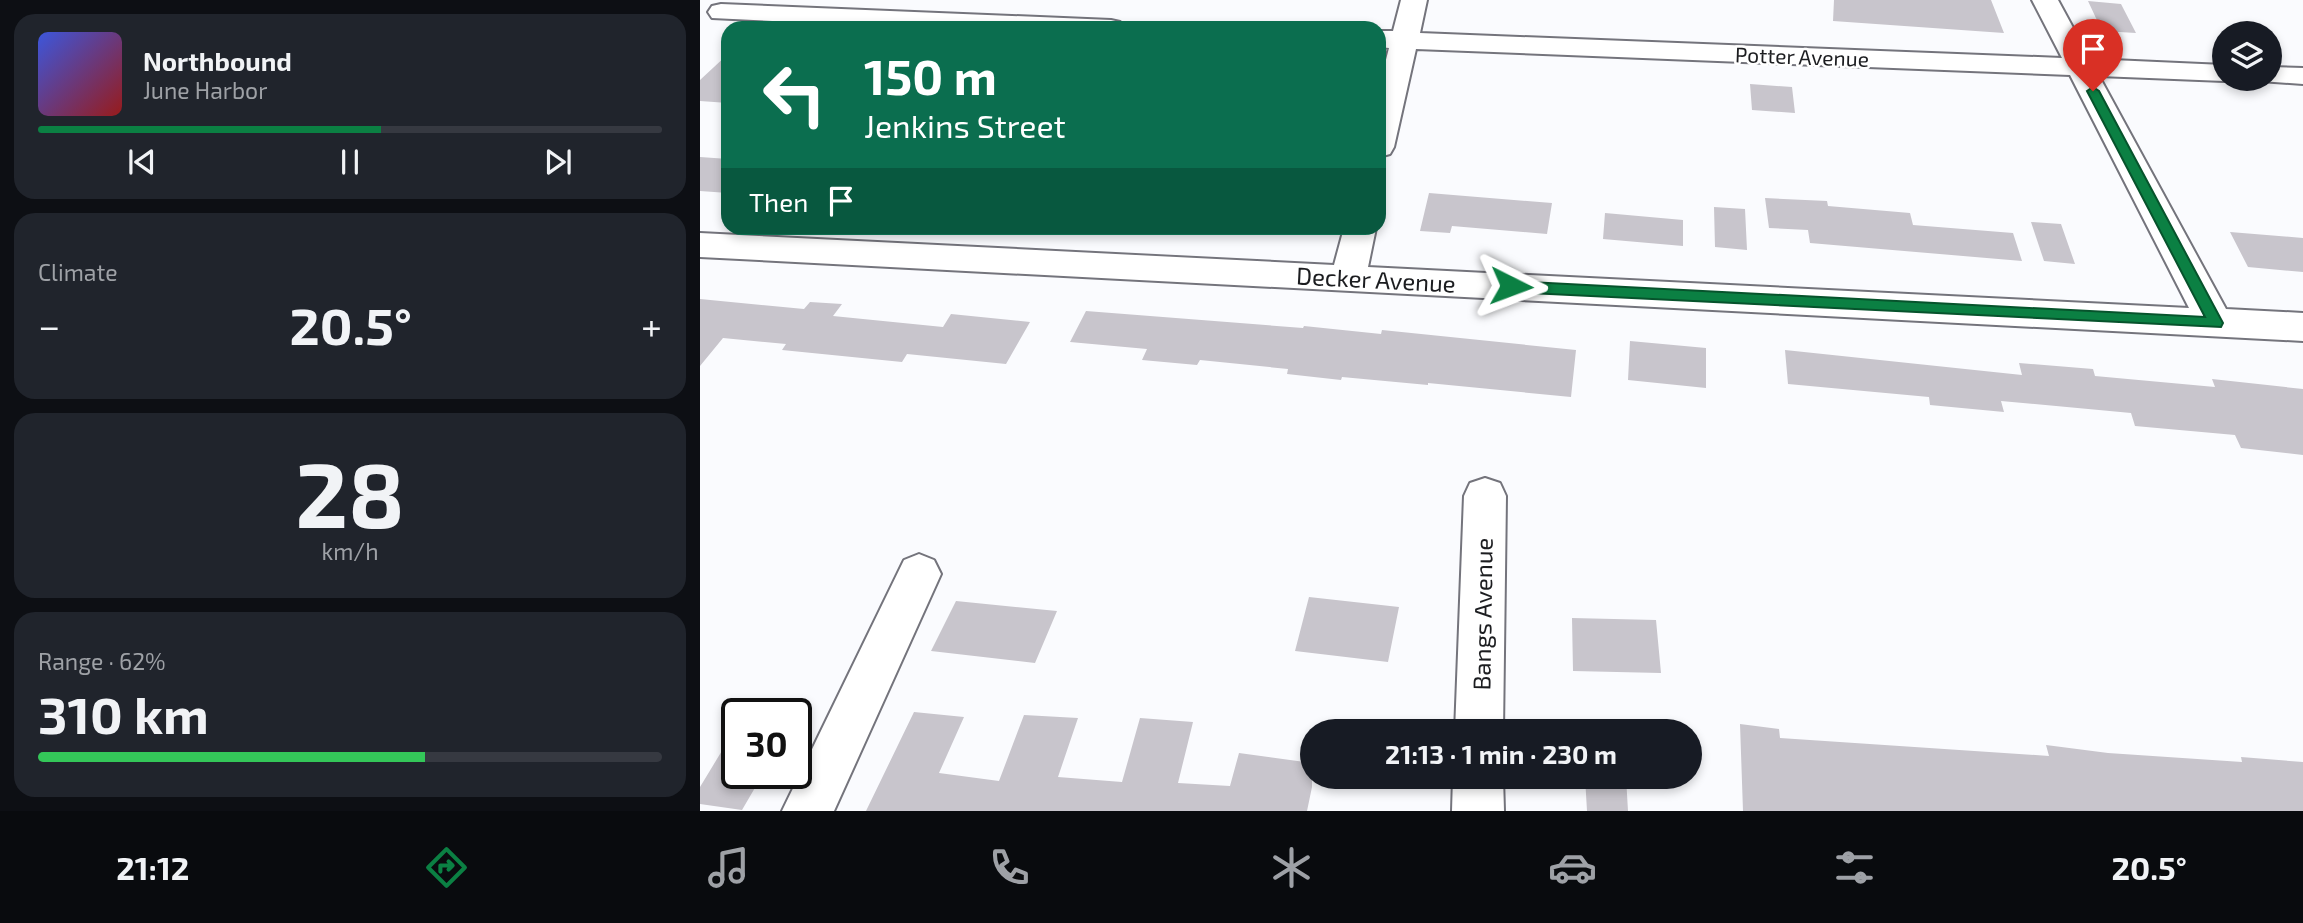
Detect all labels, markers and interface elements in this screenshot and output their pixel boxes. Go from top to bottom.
pin [2063,19,2123,91]
map controls [2212,21,2282,91]
button: layers [2212,21,2282,91]
icon: arrive [2074,30,2112,68]
street label: Potter Avenue [1735,41,1869,71]
text: Northbound [143,45,292,76]
text: 150 m [864,46,997,105]
icon: left [749,49,840,140]
text: June Harbor [143,76,267,104]
text: Jenkins Street [864,106,1066,144]
icon: previous [123,143,161,181]
icon: pause [331,143,369,181]
icon: next [539,143,577,181]
icon: arrive [822,182,860,220]
text: Then [749,186,808,217]
position arrow [1474,249,1548,323]
text: Climate [38,258,118,286]
street label: Decker Avenue [1296,260,1456,298]
text: 20.5° [289,293,412,355]
text: − [38,302,60,348]
text: + [641,302,662,348]
text: 28 [295,437,405,546]
text: km/h [321,537,379,565]
street label: Bangs Avenue [1466,537,1498,691]
text: Range · 62% [38,647,166,675]
text: 310 km [38,682,209,744]
speed limit sign: 30 [721,698,812,789]
text: 21:13 · 1 min · 230 m [1385,738,1617,769]
icon: directions [422,843,471,892]
icon: music [704,843,753,892]
icon: phone [985,843,1034,892]
icon: climate [1267,843,1316,892]
icon: car [1548,843,1597,892]
icon: filters [1830,843,1879,892]
text: 21:12 [116,848,189,886]
text: 20.5° [2111,848,2187,886]

